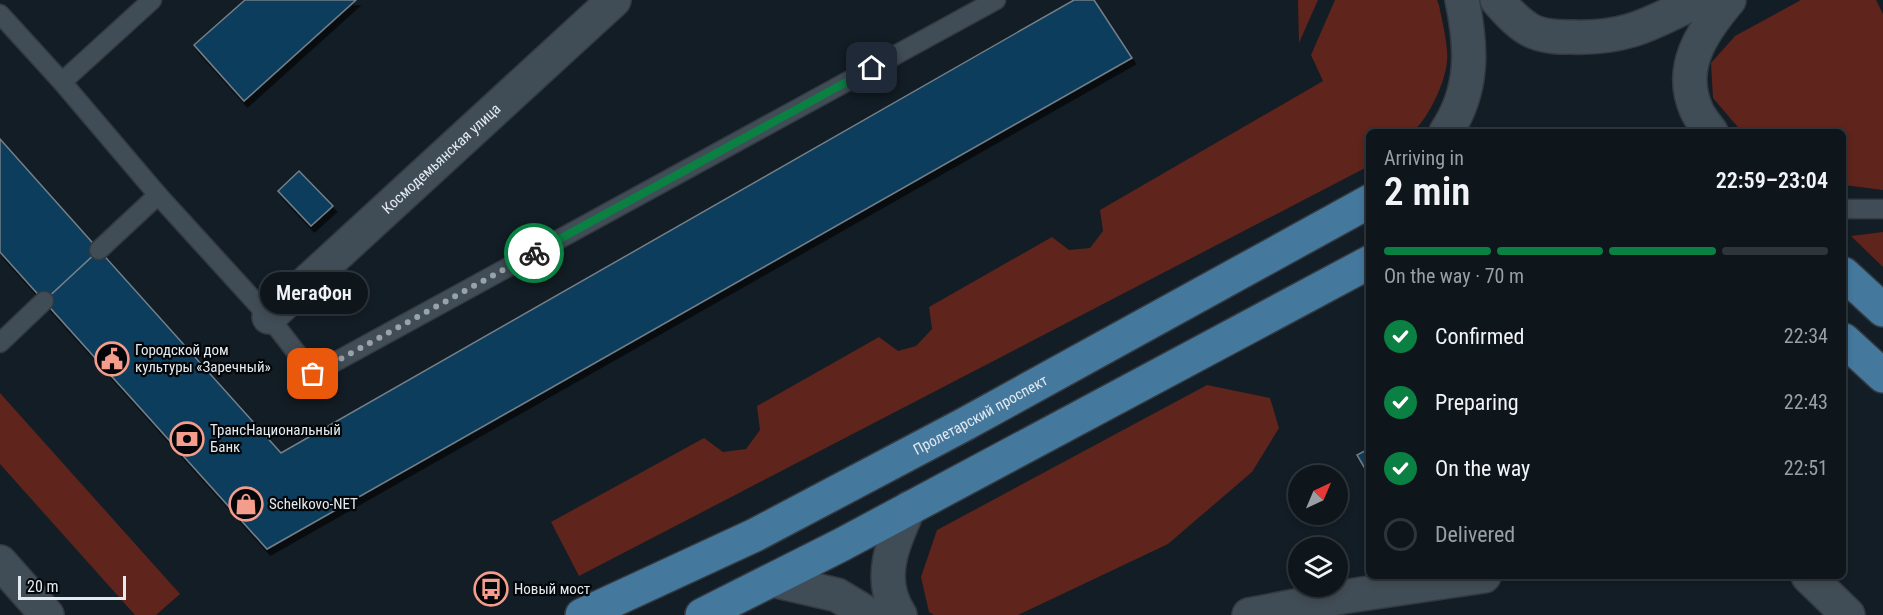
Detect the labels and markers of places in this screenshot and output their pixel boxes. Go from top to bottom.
pin [846,42,897,93]
callout: МегаФон [259,272,367,314]
public building icon: Городской дом культуры «Заречный» [94,341,130,377]
place label: Городской дом культуры «Заречный» [135,341,271,376]
pin [287,348,338,399]
bank icon: ТрансНациональный Банк [169,421,205,457]
place label: ТрансНациональный Банк [210,421,341,456]
shop icon: Schelkovo-NET [228,486,264,522]
place label: Schelkovo-NET [269,495,358,513]
bus stop icon: Новый мост [473,571,509,607]
place label: Новый мост [514,580,590,598]

